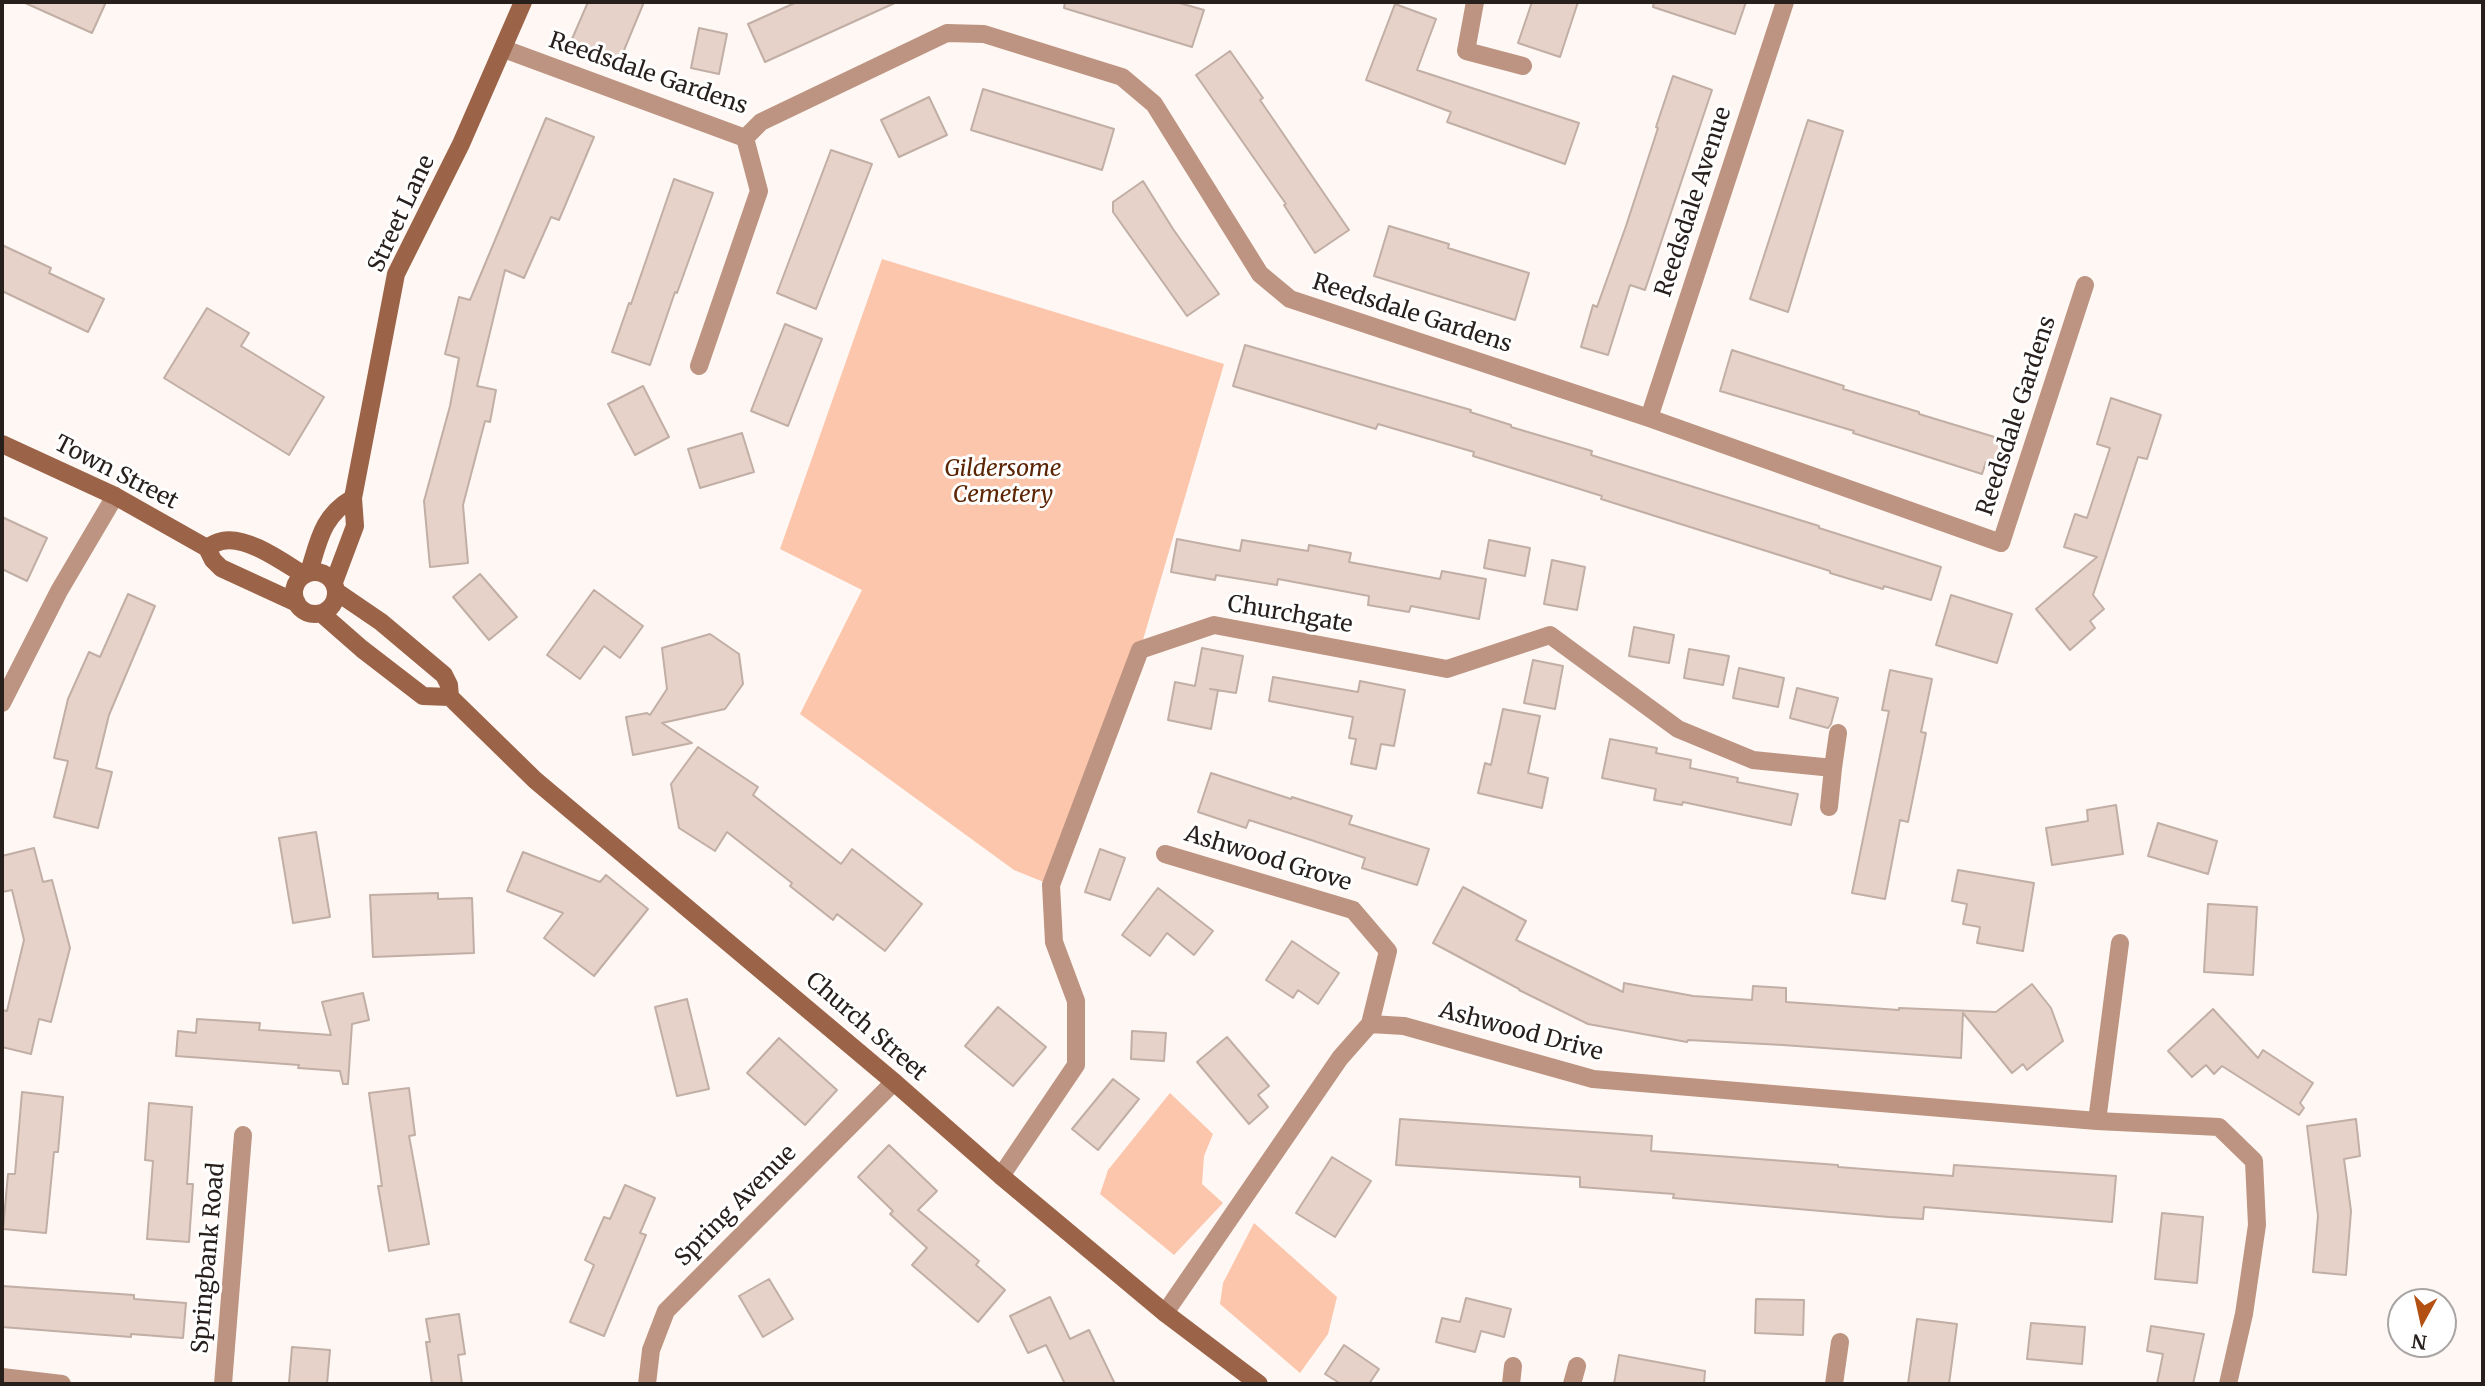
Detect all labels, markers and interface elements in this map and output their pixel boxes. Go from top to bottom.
street label: Reedsdale Gardens [545,27,751,121]
street label: Reedsdale Avenue [1650,104,1738,300]
street label: Street Lane [363,151,441,277]
street label: Reedsdale Gardens [1309,269,1515,359]
street label: Reedsdale Gardens [1972,313,2062,519]
street label: Town Street [50,430,182,516]
park label: Gildersome Cemetery [944,455,1062,509]
street label: Churchgate [1225,590,1355,640]
street label: Ashwood Grove [1181,821,1355,897]
street label: Church Street [800,967,932,1087]
street label: Ashwood Drive [1436,997,1606,1067]
street label: Spring Avenue [670,1140,802,1272]
street label: Springbank Road [187,1161,231,1355]
north arrow [2387,1288,2457,1358]
text: N [2410,1329,2428,1355]

